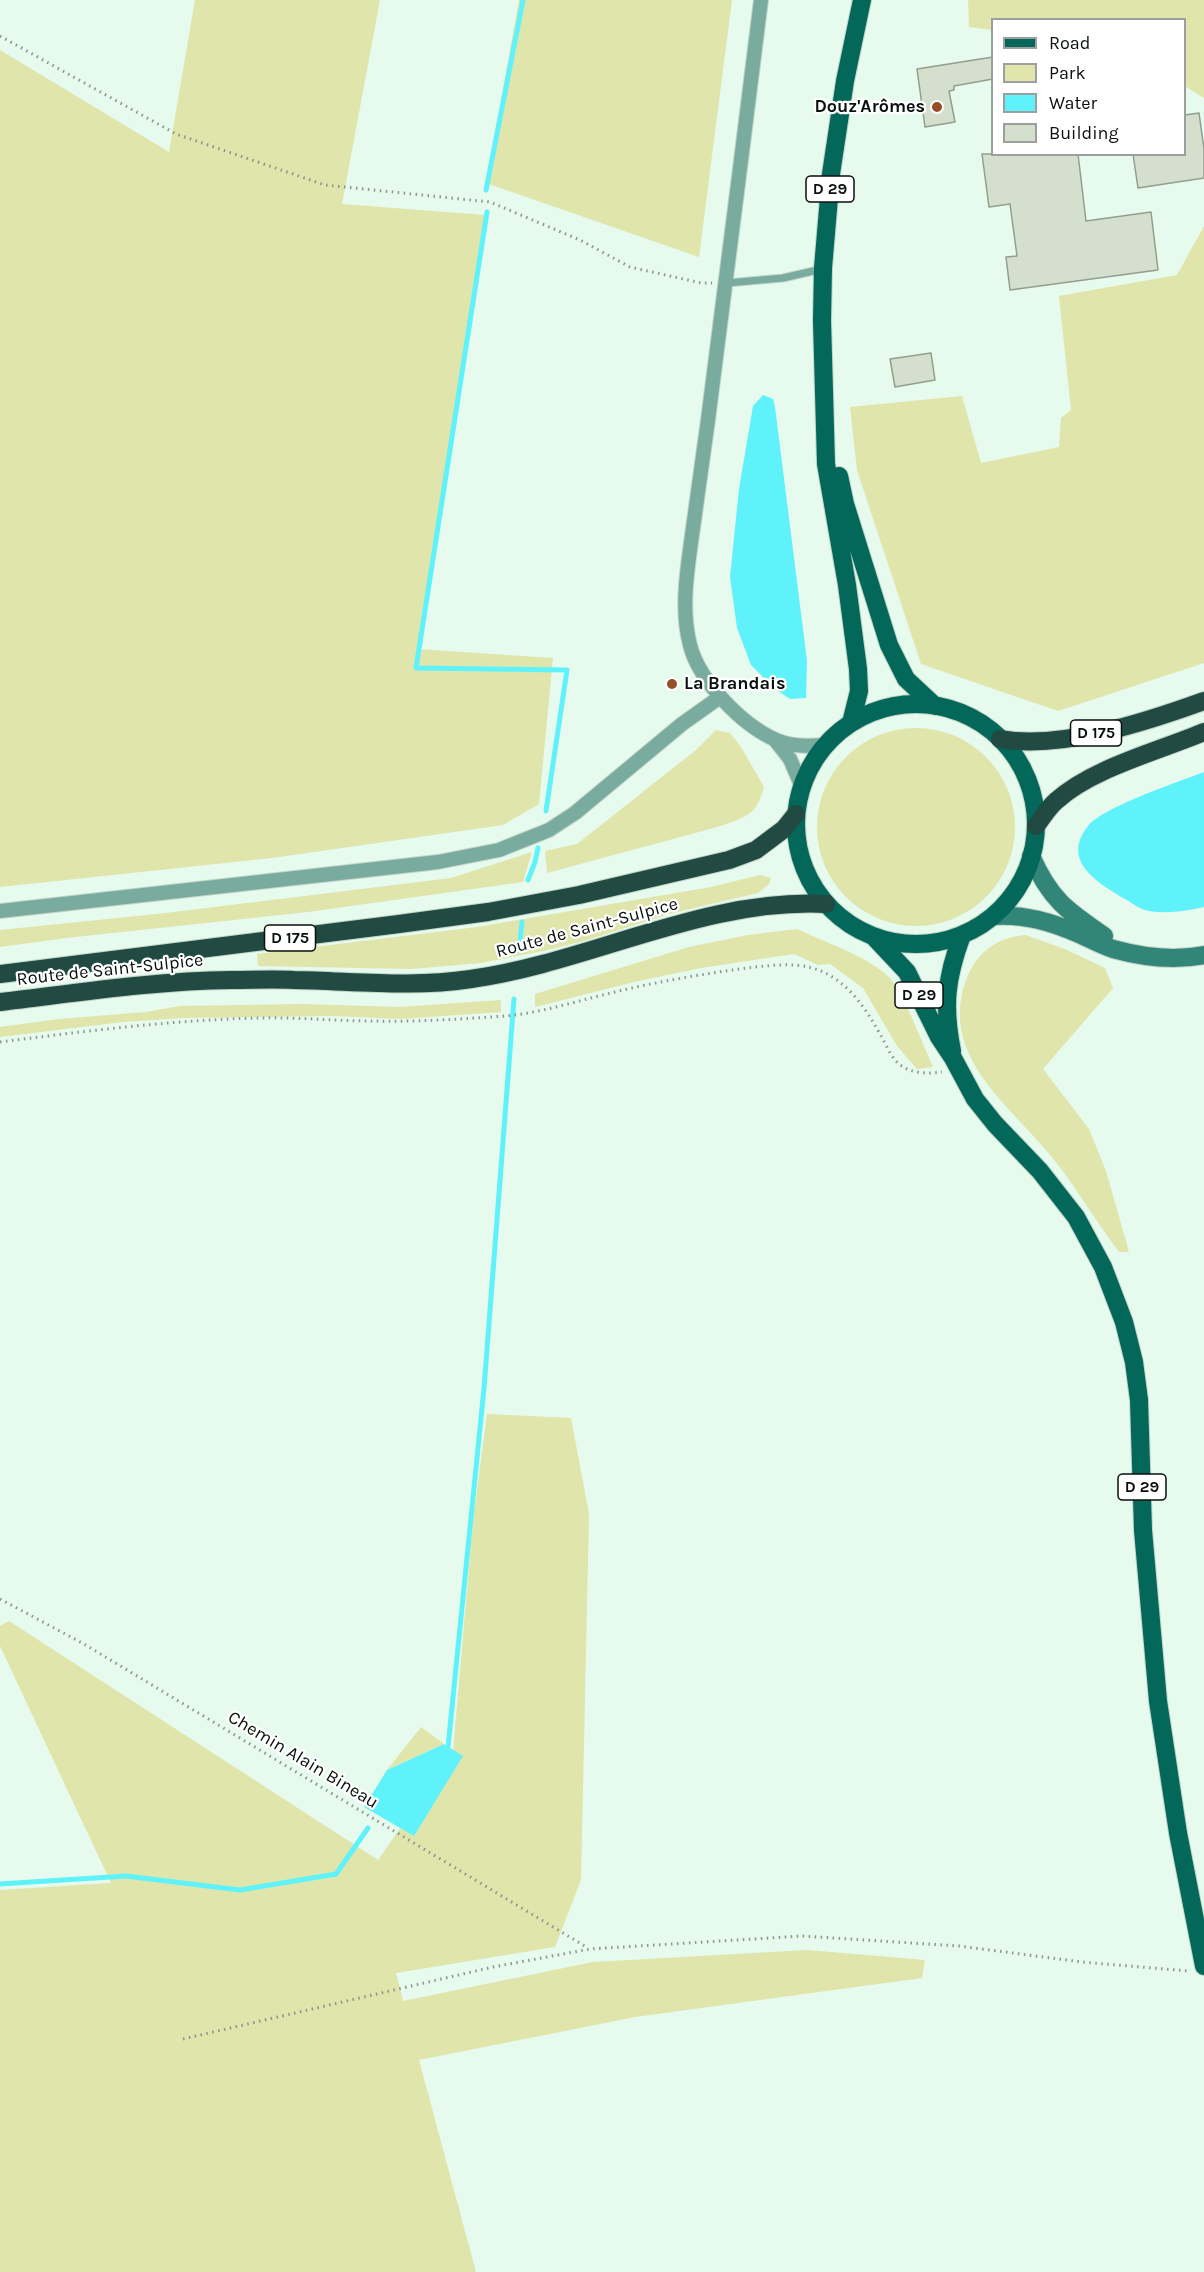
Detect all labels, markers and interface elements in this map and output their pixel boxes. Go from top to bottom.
legend [991,18,1186,156]
text: Road [1049,32,1090,54]
text: Park [1049,62,1086,84]
text: Water [1049,92,1097,114]
place label: Douz'Arômes [814,96,925,118]
marker: Douz'Arômes [930,100,944,114]
text: Building [1049,122,1119,144]
road number: D 29 [806,176,854,202]
place label: La Brandais [684,673,785,695]
marker: La Brandais [665,677,679,691]
road number: D 175 [1070,720,1122,746]
street label: Route de Saint-Sulpice [494,893,680,963]
road number: D 175 [264,925,316,951]
street label: Route de Saint-Sulpice [16,949,204,991]
road number: D 29 [895,982,943,1008]
road number: D 29 [1118,1474,1166,1500]
street label: Chemin Alain Bineau [224,1707,382,1813]

